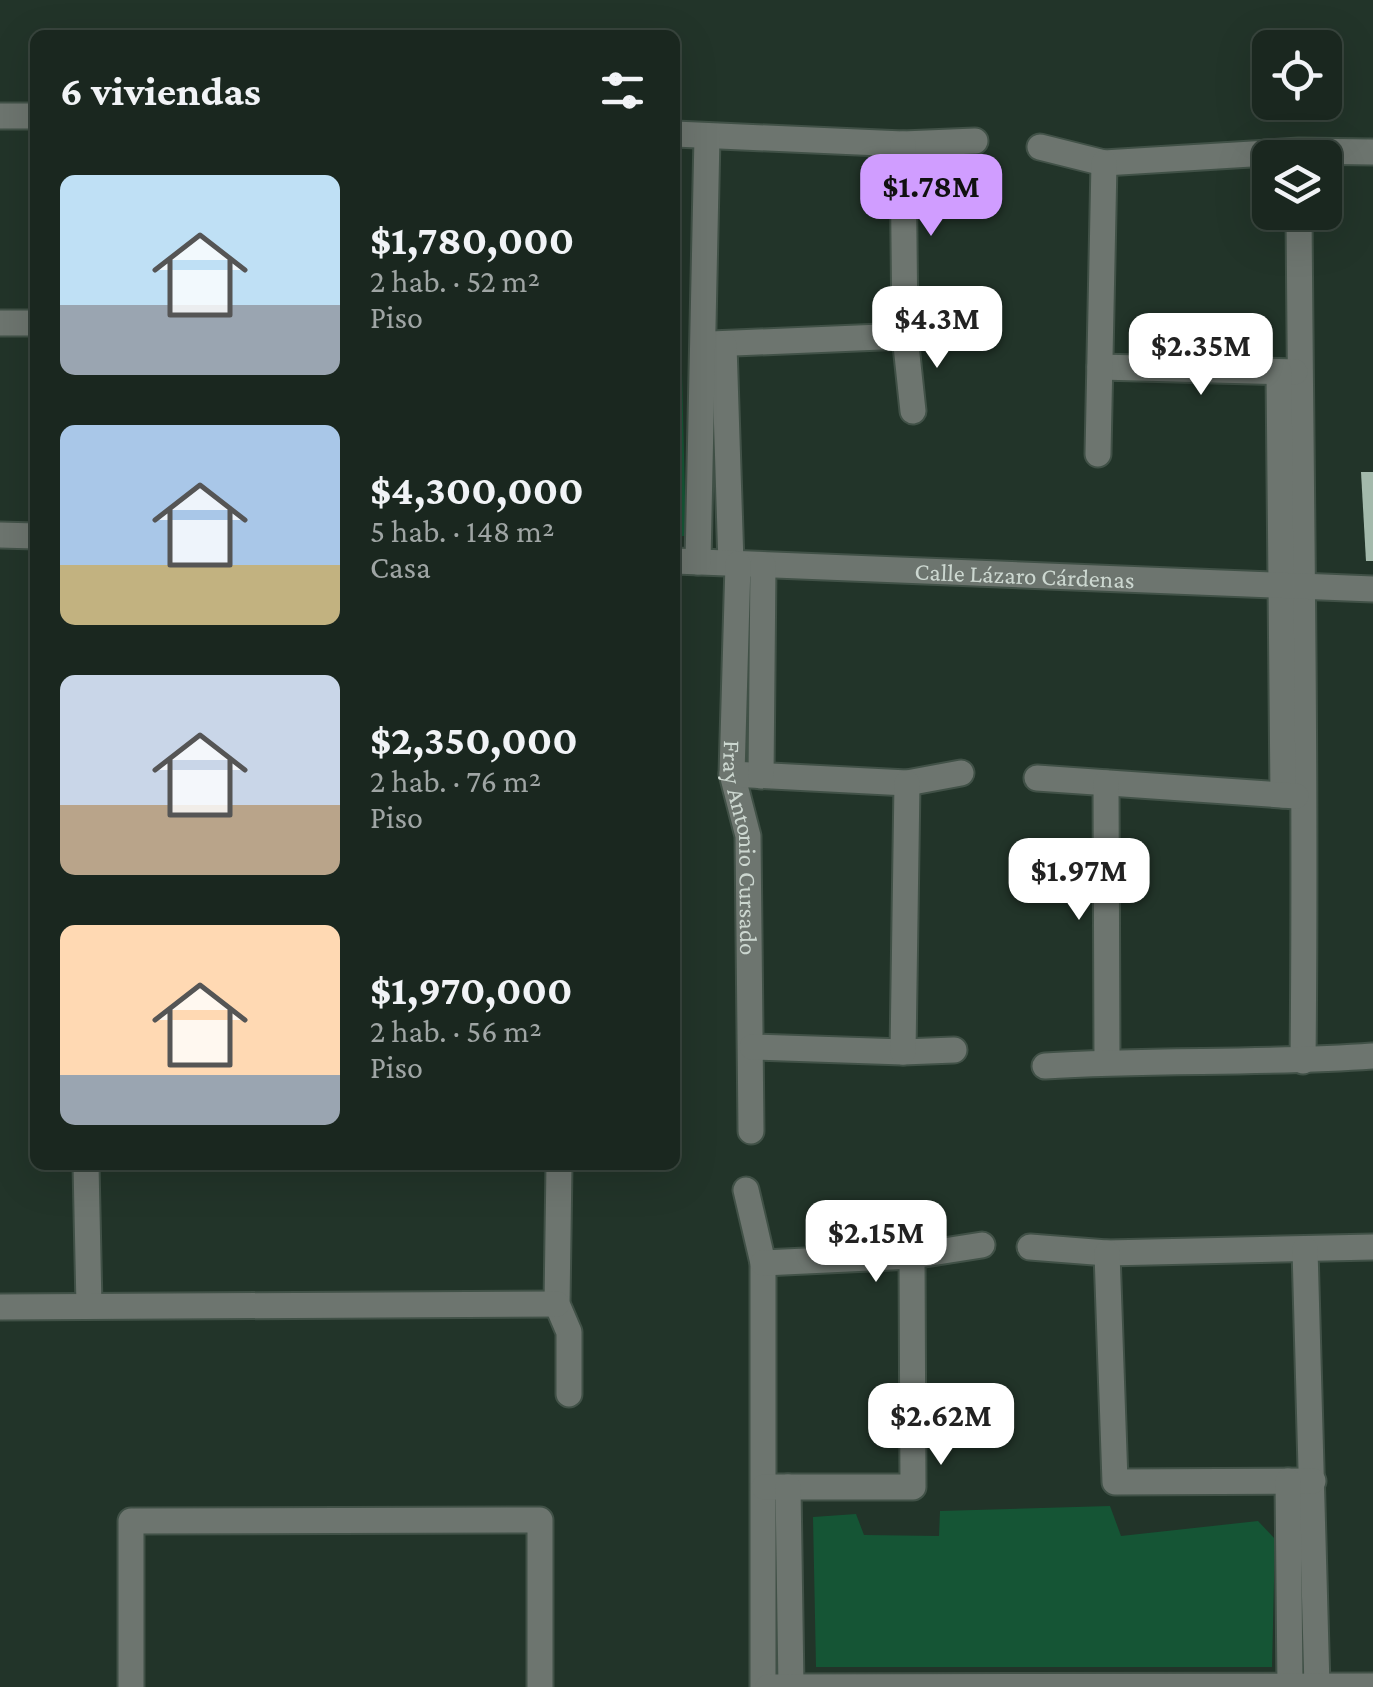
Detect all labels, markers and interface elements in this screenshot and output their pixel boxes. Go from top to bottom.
map controls [1252,30,1342,230]
button: locate [1252,30,1342,120]
icon: filters [595,63,650,118]
text: 6 viviendas [60,67,261,114]
button: layers [1252,140,1342,230]
pin: $1.78M [850,154,1012,239]
text: $1.78M [882,168,980,204]
icon: home [140,215,260,335]
text: $1,780,000 [370,216,574,263]
text: 2 hab. · 52 m² [370,263,540,299]
pin: $4.3M [867,286,1007,371]
text: Piso [370,299,423,335]
text: $4.3M [894,300,980,336]
pin: $2.35M [1120,313,1282,398]
text: $2.35M [1151,327,1251,363]
icon: home [140,465,260,585]
text: $4,300,000 [370,466,584,513]
text: 5 hab. · 148 m² [370,513,554,549]
text: Casa [370,549,431,585]
street label: Calle Lázaro Cárdenas [914,558,1135,593]
icon: home [140,715,260,835]
text: $2,350,000 [370,716,578,763]
street label: Fray Antonio Cursado [717,740,762,956]
text: 2 hab. · 76 m² [370,763,541,799]
text: Piso [370,799,423,835]
pin: $1.97M [998,838,1160,923]
text: $1.97M [1031,852,1127,888]
icon: home [140,965,260,1085]
text: $1,970,000 [370,966,573,1013]
text: 2 hab. · 56 m² [370,1013,542,1049]
text: Piso [370,1049,423,1085]
pin: $2.15M [795,1200,957,1285]
text: $2.15M [828,1214,924,1250]
pin: $2.62M [860,1383,1022,1468]
text: $2.62M [890,1397,992,1433]

